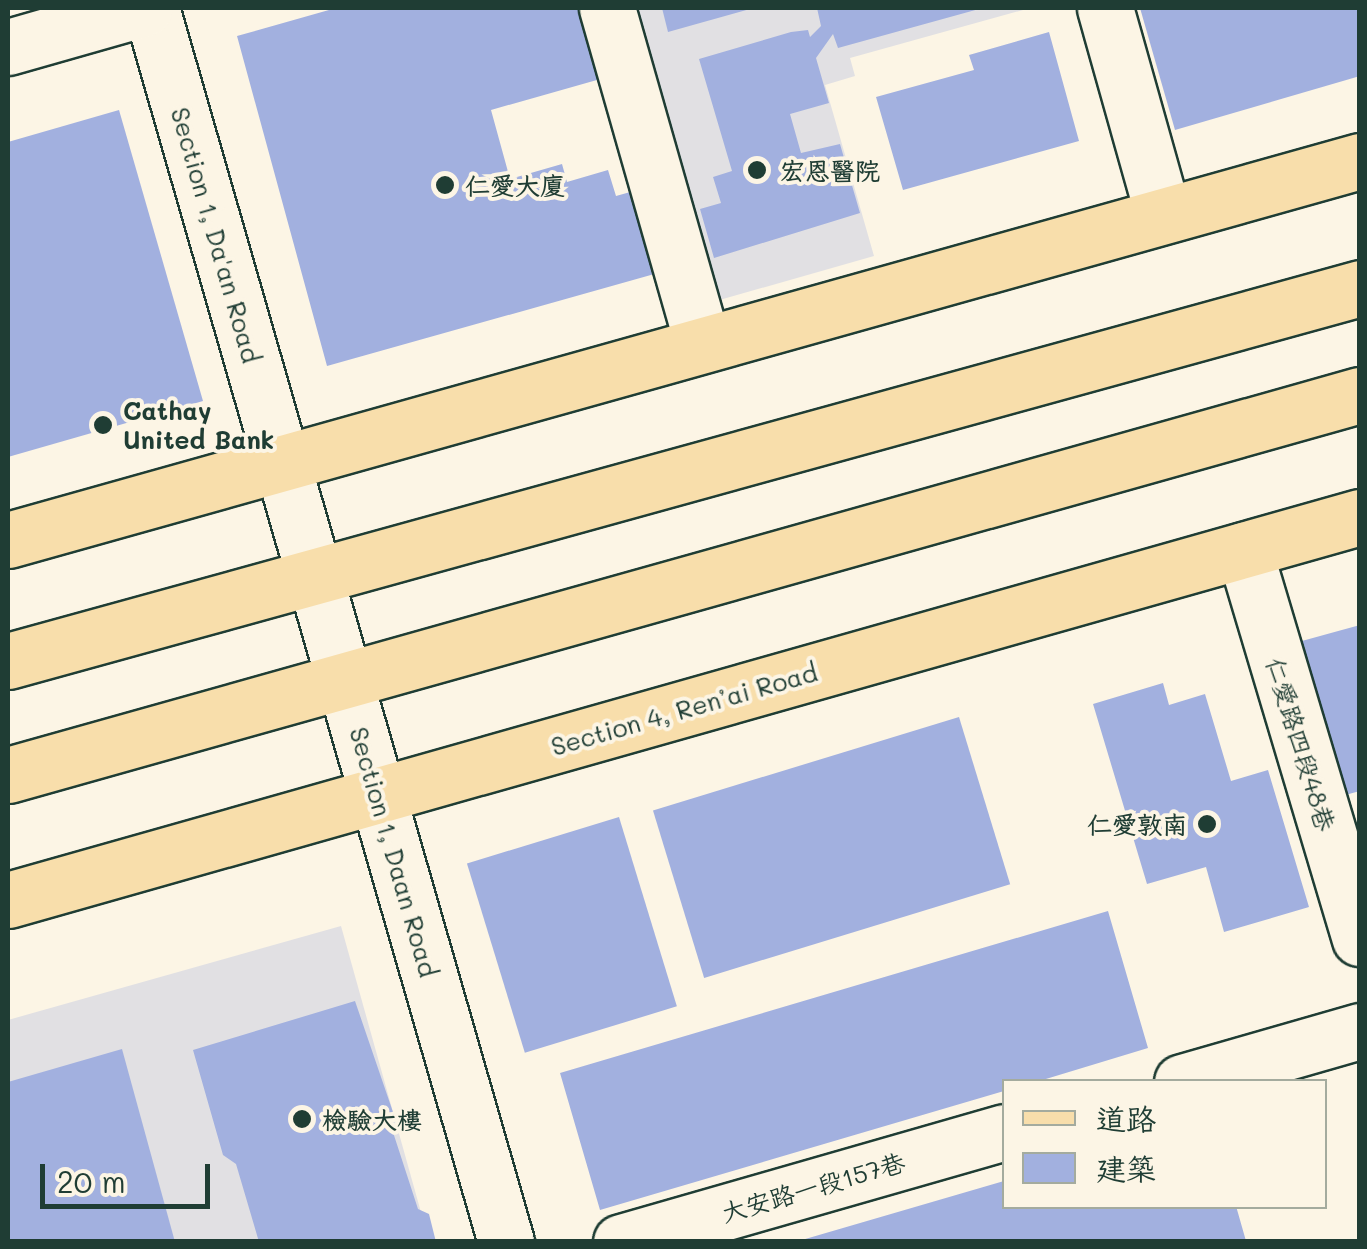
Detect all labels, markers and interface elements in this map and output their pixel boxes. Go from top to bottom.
street label: Section 1, Da'an Road [165,104,267,366]
place label: 宏恩醫院 [780,155,880,185]
marker: 宏恩醫院 [744,157,770,183]
place label: 仁愛大廈 [465,170,565,200]
marker: 仁愛大廈 [434,174,456,196]
place label: Cathay United Bank [123,396,274,455]
marker: Cathay United Bank [92,414,114,436]
street label: 仁愛路四段48巷 [1260,654,1342,834]
street label: Section 4, Ren’ai Road [547,657,821,761]
street label: Section 1, Daan Road [344,724,444,980]
place label: 仁愛敦南 [1087,809,1187,839]
marker: 仁愛敦南 [1196,813,1218,835]
legend [1002,1079,1327,1209]
text: 道路 [1096,1098,1156,1138]
place label: 檢驗大樓 [322,1104,422,1134]
marker: 檢驗大樓 [291,1108,313,1130]
scale bar [45,1144,215,1206]
street label: 大安路一段157巷 [718,1146,908,1228]
text: 建築 [1096,1148,1156,1188]
text: 20 m [57,1161,126,1201]

